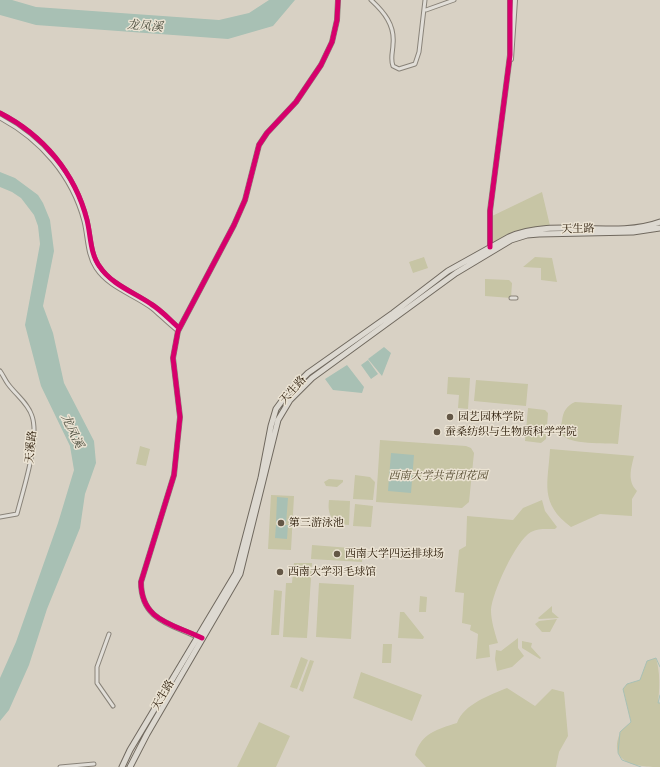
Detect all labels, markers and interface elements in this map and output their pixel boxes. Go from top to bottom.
water label: 龙凤溪 [127,18,163,34]
street label: 天生路 [561,222,595,236]
street label: 天生路 [277,373,309,407]
place label: 园艺园林学院 [458,410,524,424]
water label: 龙凤溪 [58,412,86,450]
marker: 园艺园林学院 [445,412,455,422]
place label: 蚕桑纺织与生物质科学学院 [445,425,577,439]
marker: 蚕桑纺织与生物质科学学院 [432,427,442,437]
street label: 天溪路 [23,430,39,464]
park label: 西南大学共青团花园 [389,469,487,483]
place label: 第三游泳池 [289,516,344,530]
marker: 第三游泳池 [276,518,286,528]
place label: 西南大学四运排球场 [345,547,444,561]
marker: 西南大学四运排球场 [332,549,342,559]
place label: 西南大学羽毛球馆 [288,565,376,579]
marker: 西南大学羽毛球馆 [275,567,285,577]
street label: 天生路 [149,677,177,713]

